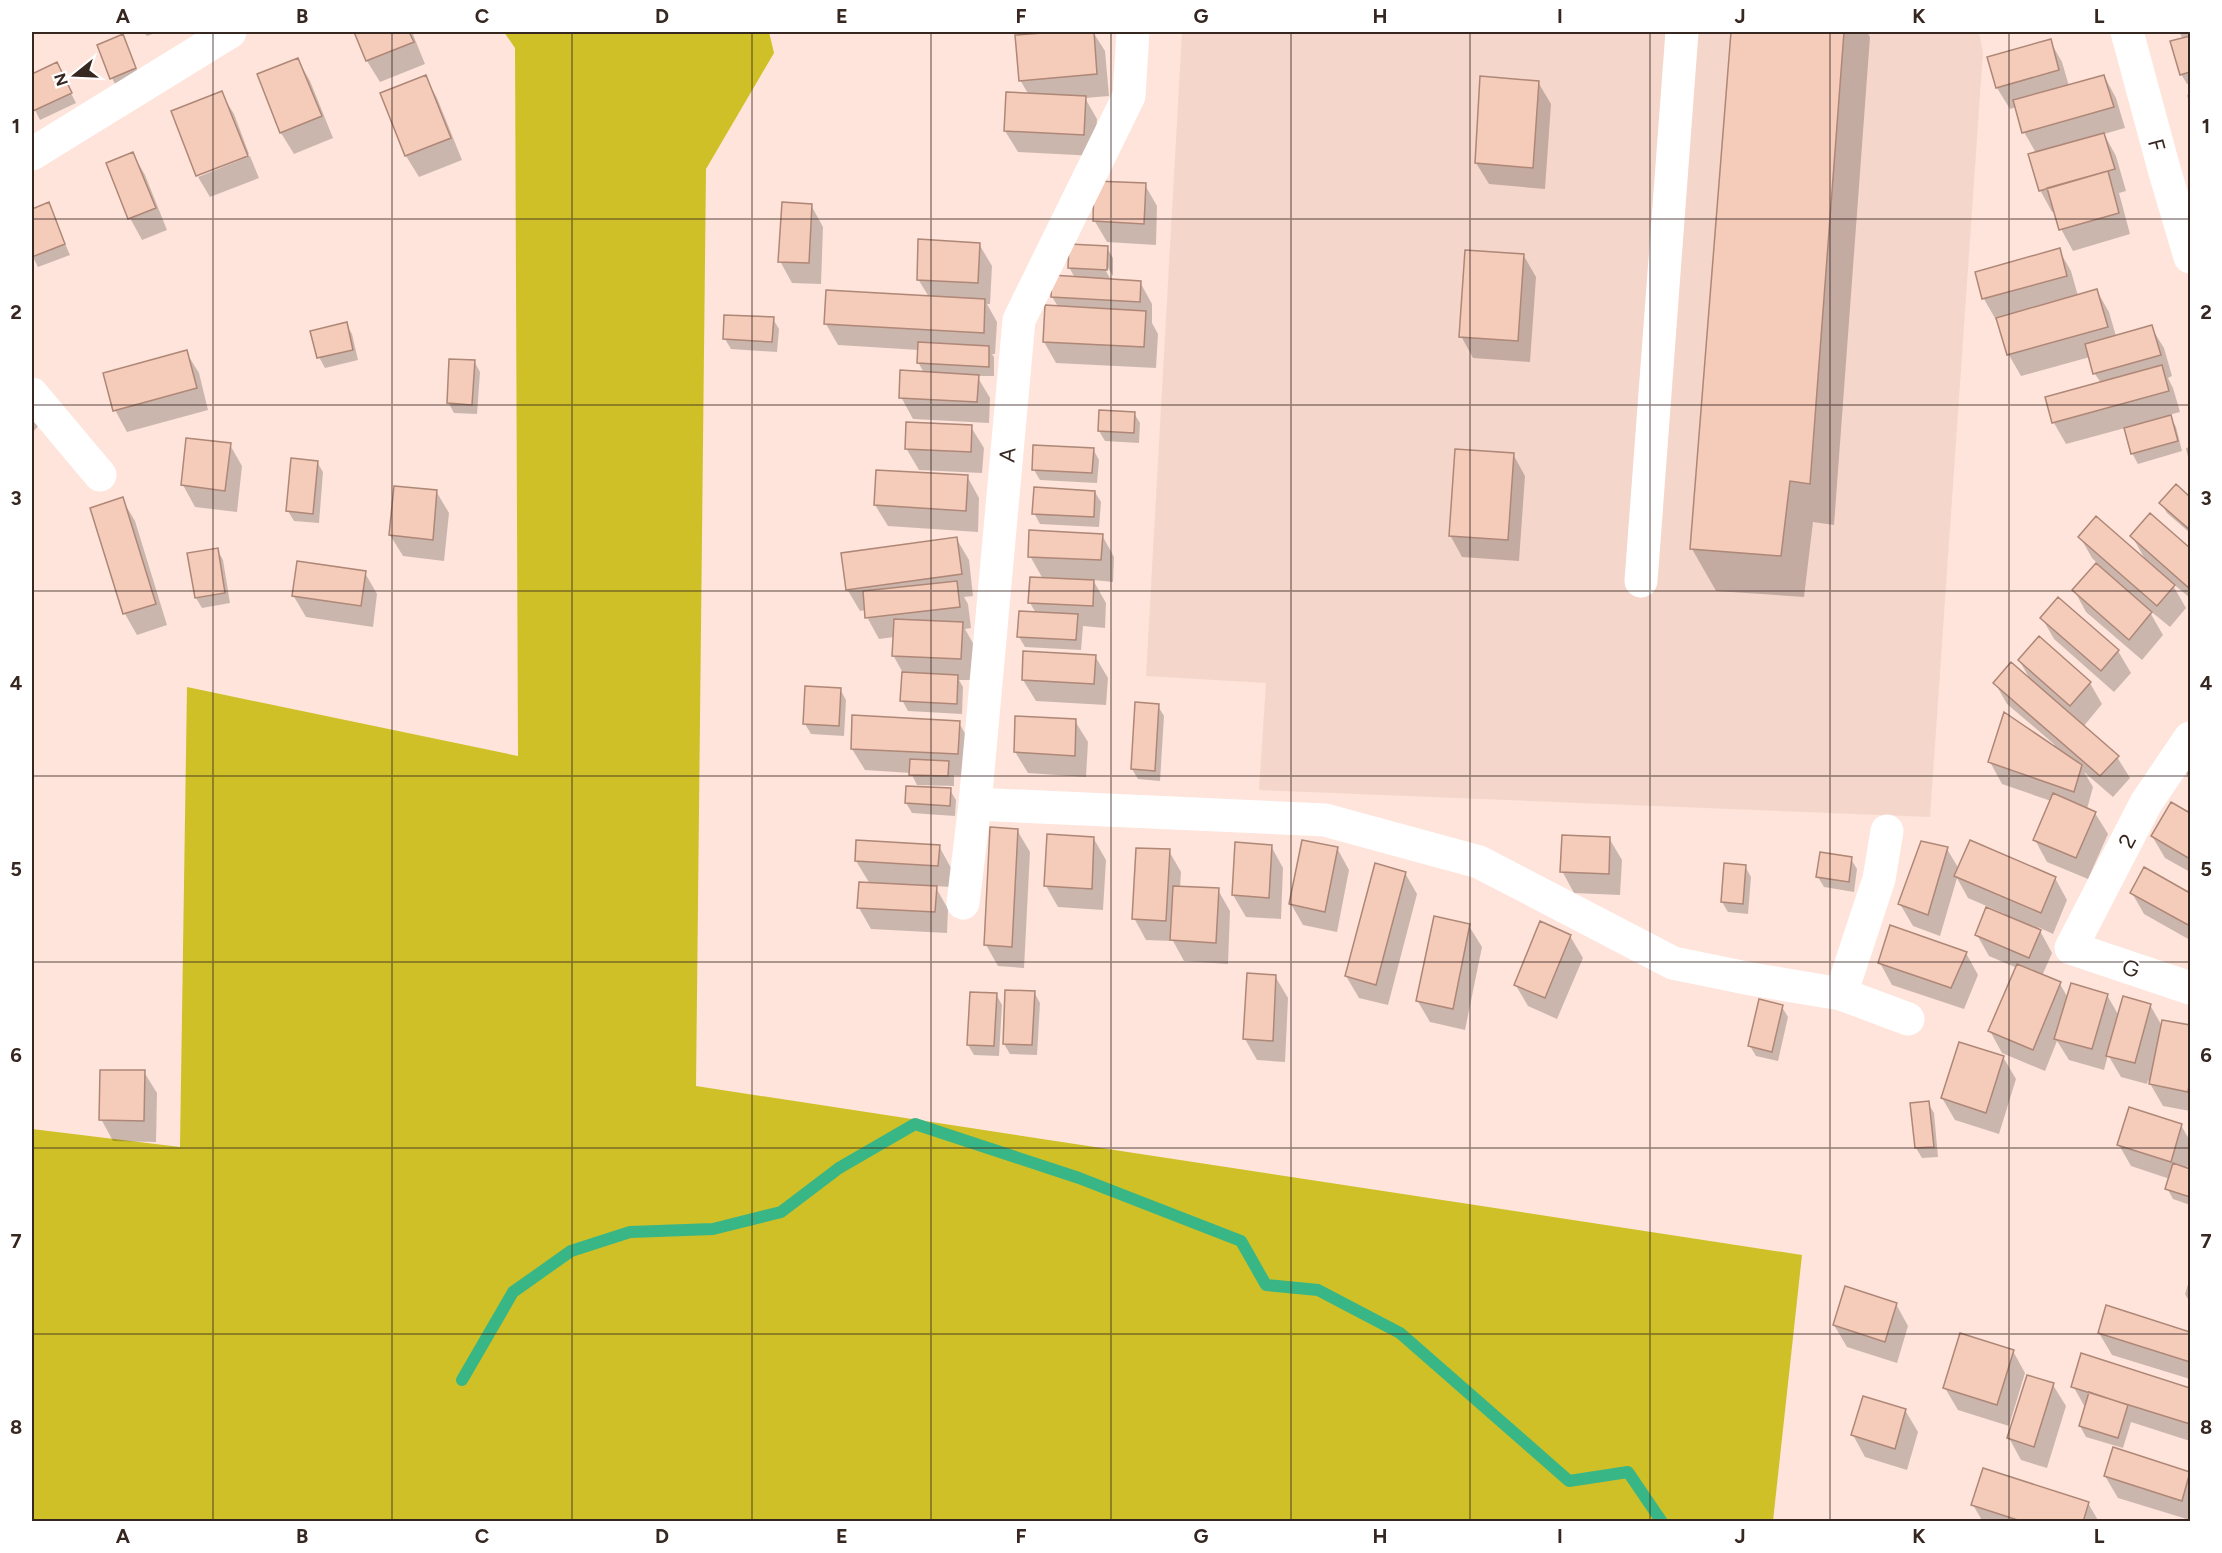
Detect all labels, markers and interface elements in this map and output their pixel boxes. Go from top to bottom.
text: A [116,4,131,28]
text: B [296,4,308,28]
text: C [475,4,489,28]
text: D [655,4,669,28]
text: E [836,4,848,28]
text: F [1015,4,1027,28]
text: G [1194,4,1209,28]
text: H [1373,4,1388,28]
text: I [1557,4,1563,28]
text: J [1734,4,1746,28]
text: K [1912,4,1926,28]
text: L [2094,4,2105,28]
north arrow [45,45,105,105]
text: N [50,71,72,88]
text: 1 [12,114,20,138]
text: 1 [2202,114,2210,138]
street label: F [2142,136,2171,154]
text: 2 [10,300,22,324]
text: 2 [2200,300,2212,324]
street label: A [993,446,1022,464]
text: 3 [10,486,22,510]
text: 3 [2200,486,2212,510]
text: 4 [10,671,23,695]
text: 4 [2200,671,2213,695]
street label: 2 [2113,830,2142,853]
text: 5 [10,857,22,881]
text: 5 [2200,857,2212,881]
street label: G [2119,953,2143,984]
text: 6 [10,1043,22,1067]
text: 6 [2200,1043,2212,1067]
text: 7 [10,1229,22,1253]
text: 7 [2200,1229,2212,1253]
text: 8 [10,1415,22,1439]
text: 8 [2200,1415,2212,1439]
text: A [116,1524,131,1548]
text: B [296,1524,308,1548]
text: C [475,1524,489,1548]
text: D [655,1524,669,1548]
text: E [836,1524,848,1548]
text: F [1015,1524,1027,1548]
text: G [1194,1524,1209,1548]
text: H [1373,1524,1388,1548]
text: I [1557,1524,1563,1548]
text: J [1734,1524,1746,1548]
text: K [1912,1524,1926,1548]
text: L [2094,1524,2105,1548]

